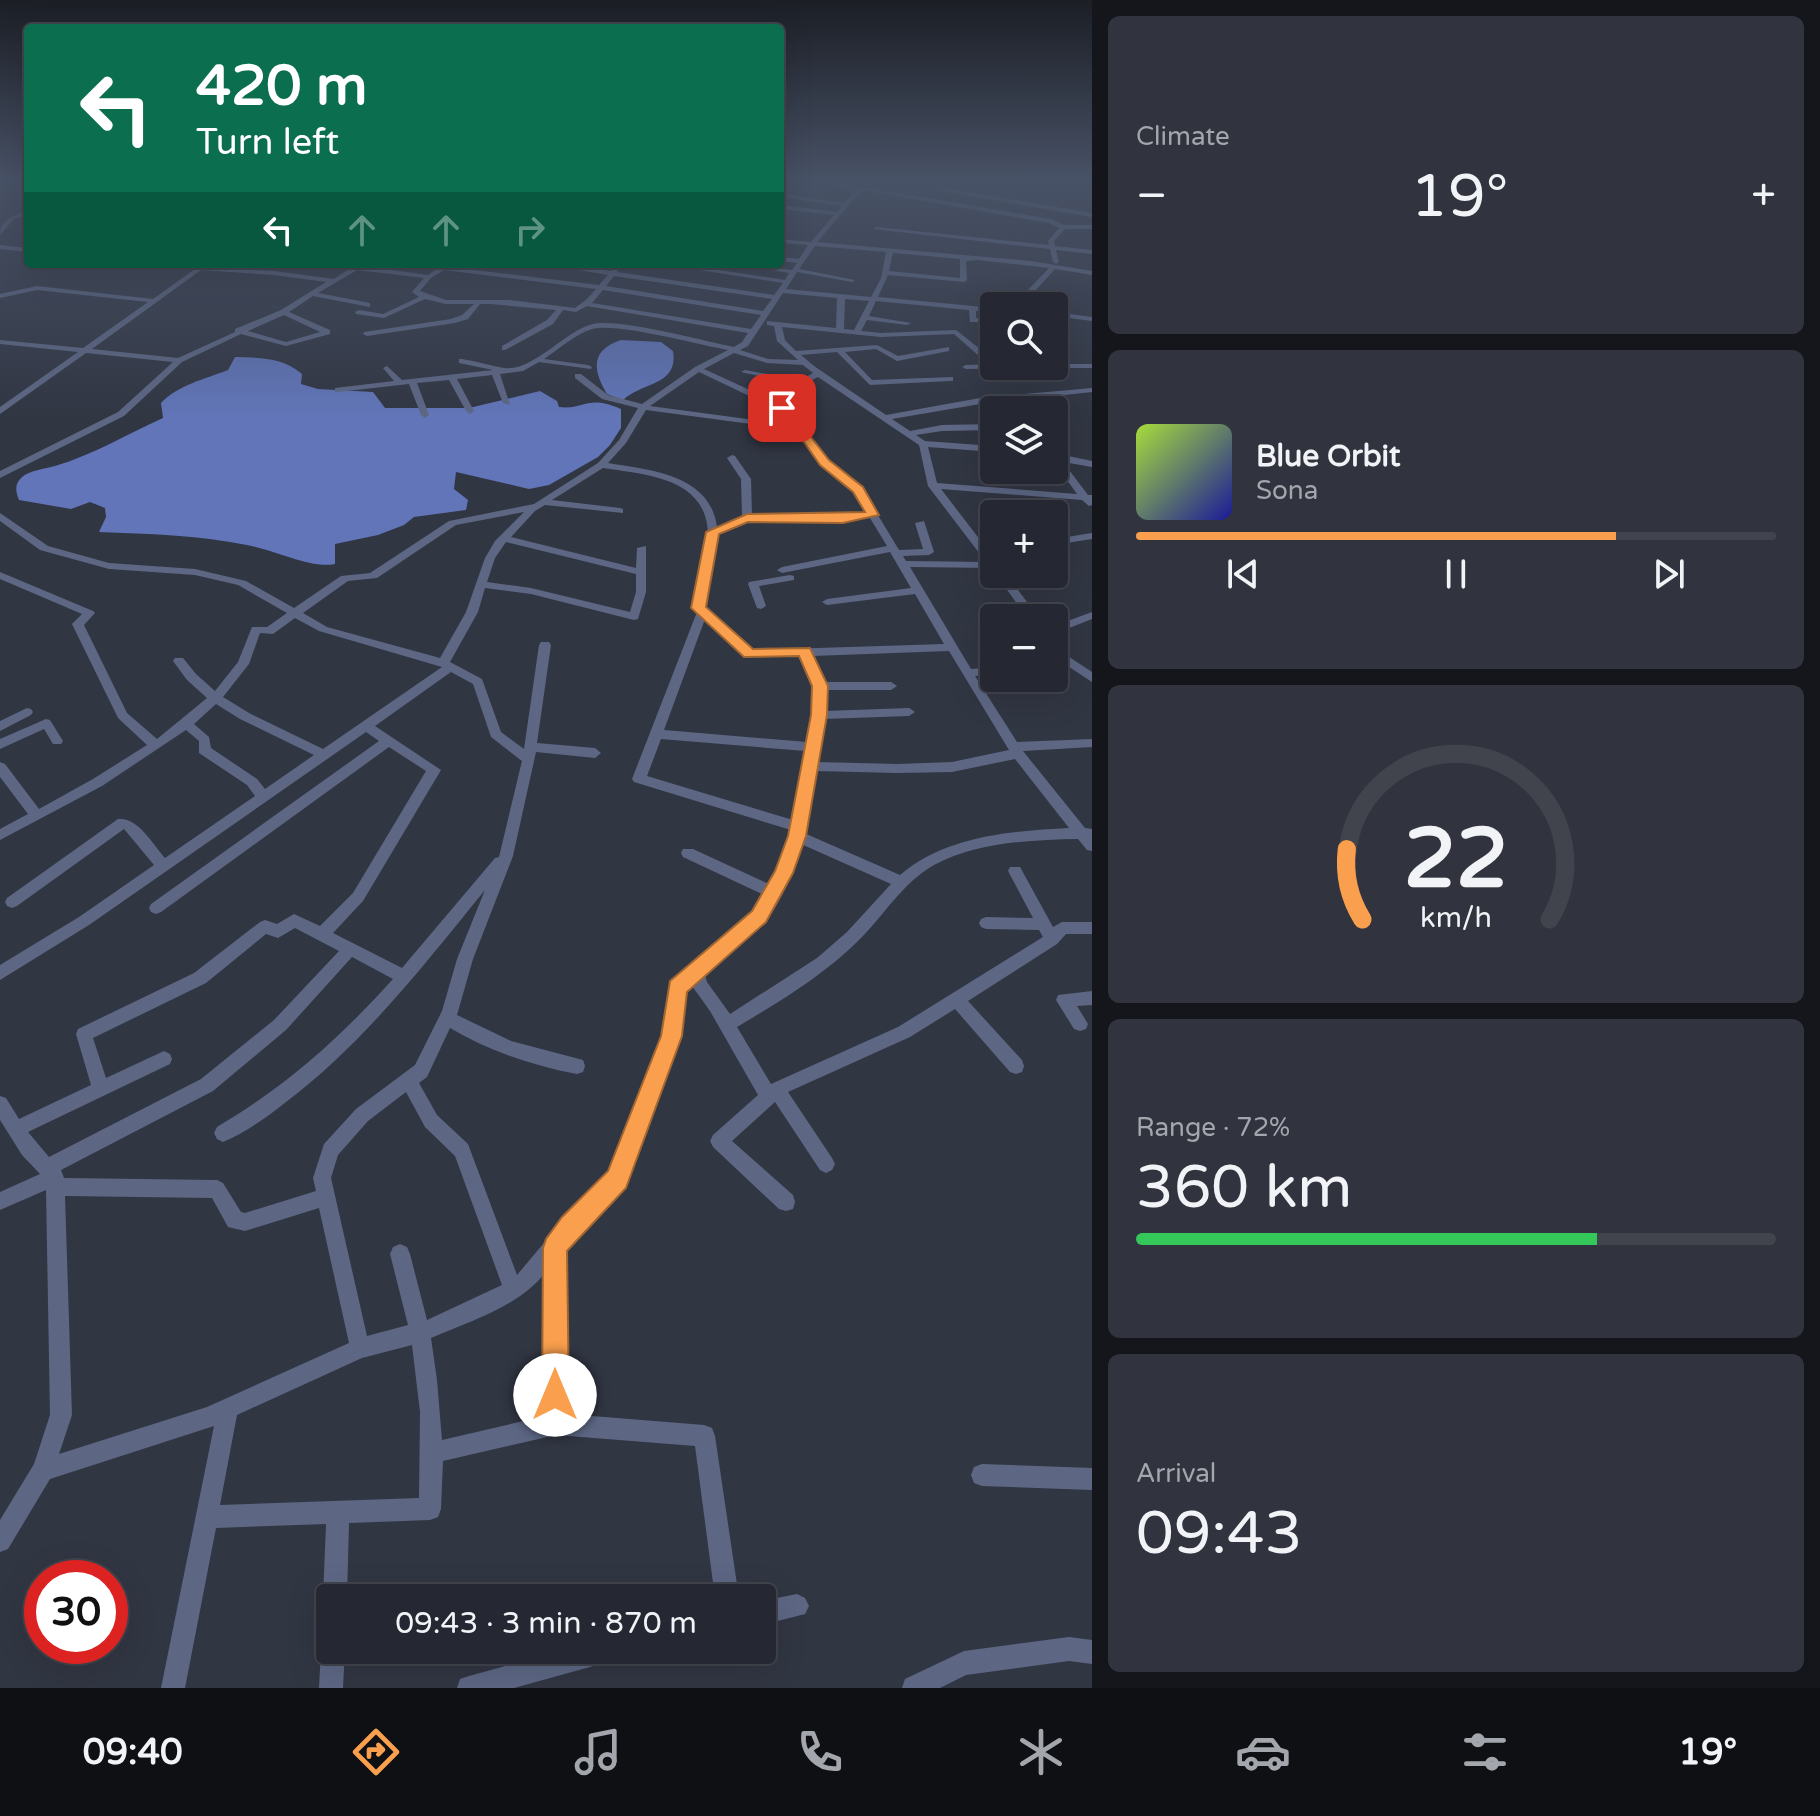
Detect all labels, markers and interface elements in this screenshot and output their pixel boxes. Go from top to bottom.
text: 420 m [196,53,367,120]
icon: left [64,56,168,160]
text: Turn left [196,121,339,164]
text: Climate [1136,121,1230,152]
text: 19° [1410,161,1508,233]
text: − [1136,170,1167,223]
text: + [1751,170,1776,223]
icon: left [256,208,300,252]
icon: ahead [340,208,384,252]
icon: ahead [424,208,468,252]
icon: right [508,208,552,252]
map controls [980,292,1068,692]
button: search [980,292,1068,380]
pin [748,374,816,442]
icon: arrive [760,386,804,430]
button: layers [980,396,1068,484]
text: Blue Orbit [1256,438,1401,475]
text: Sona [1256,475,1318,506]
button: + [980,500,1068,588]
icon: previous [1221,552,1265,596]
icon: pause [1434,552,1478,596]
icon: next [1647,552,1691,596]
button: − [980,604,1068,692]
text: 22 [1404,810,1508,910]
text: km/h [1420,901,1492,935]
text: Range · 72% [1136,1112,1290,1143]
text: 360 km [1136,1152,1352,1224]
position arrow [513,1353,597,1437]
text: Arrival [1136,1458,1216,1489]
text: 09:43 [1136,1498,1302,1570]
speed limit sign: 30 [24,1560,128,1664]
text: 09:43 · 3 min · 870 m [395,1605,697,1642]
icon: directions [348,1724,404,1780]
icon: music [570,1724,626,1780]
icon: phone [792,1724,848,1780]
icon: climate [1013,1724,1069,1780]
icon: car [1235,1724,1291,1780]
icon: filters [1457,1724,1513,1780]
text: 09:40 [83,1731,183,1774]
text: 19° [1678,1731,1737,1774]

